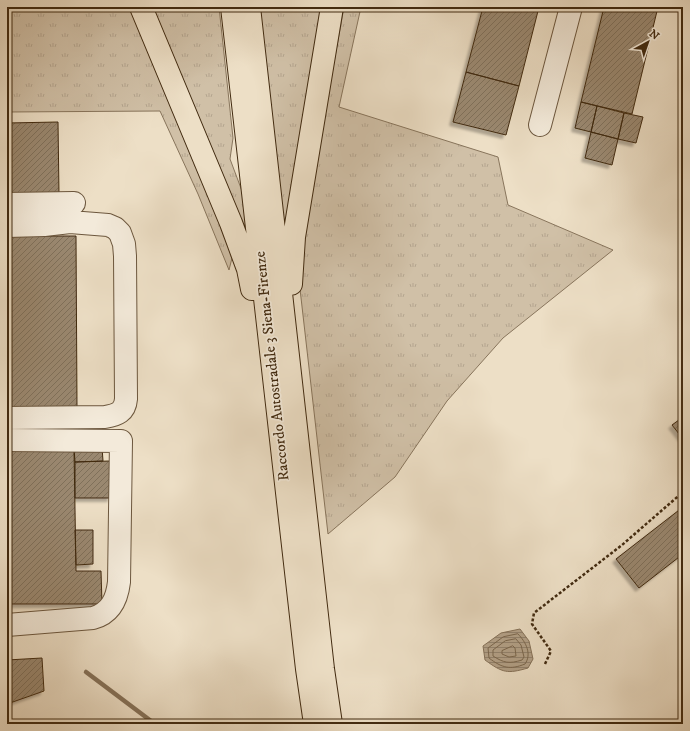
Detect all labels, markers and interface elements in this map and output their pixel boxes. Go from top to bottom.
north arrow [628,22,668,62]
text: N [646,27,662,43]
street label: Raccordo Autostradale 3 Siena-Firenze [250,250,294,482]

